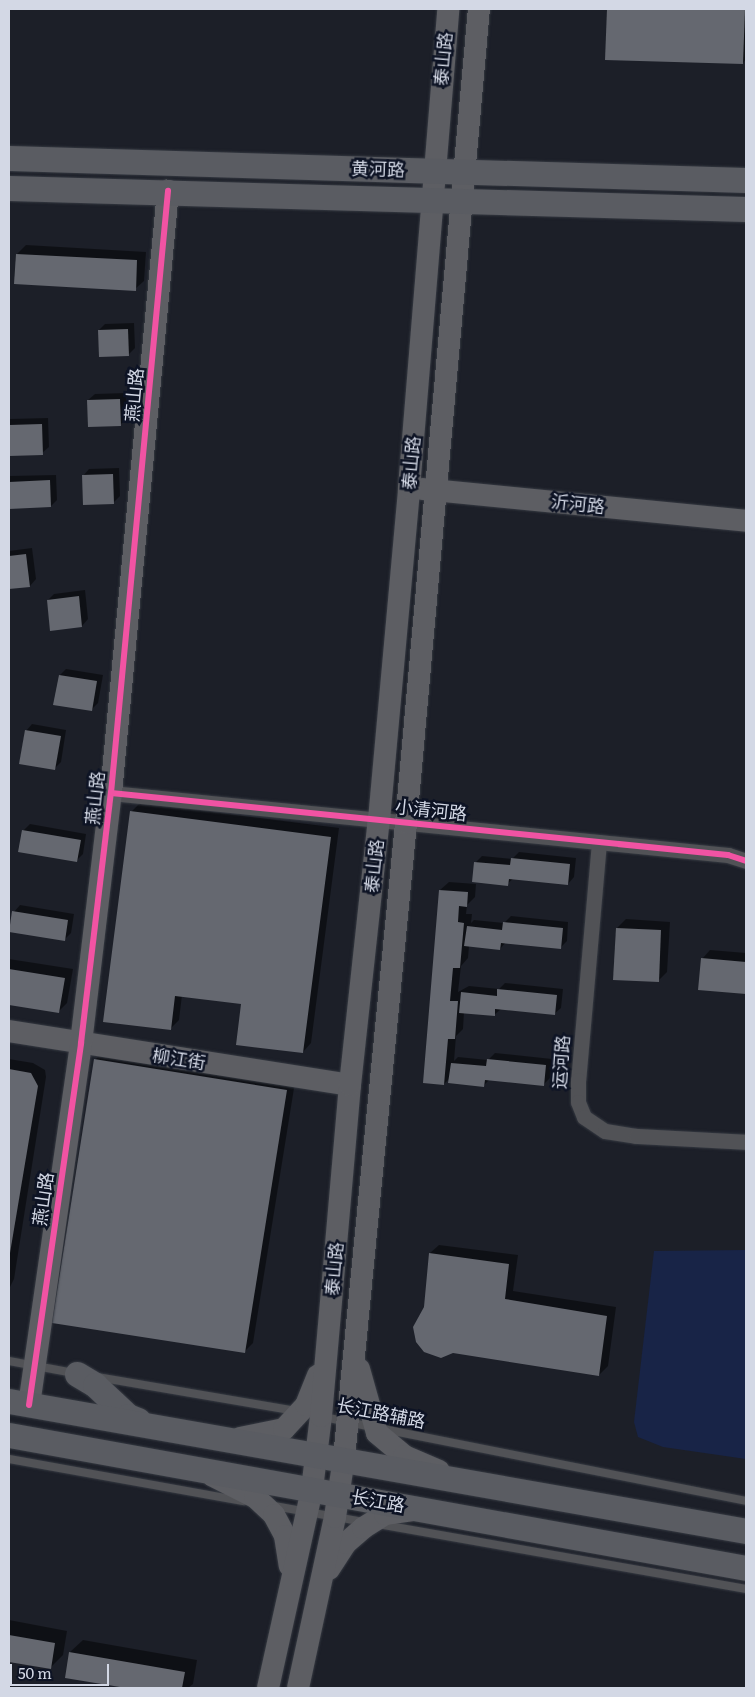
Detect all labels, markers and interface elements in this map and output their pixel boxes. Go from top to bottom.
street label: 泰山路 [430,31,456,87]
street label: 黄河路 [351,157,405,181]
street label: 燕山路 [121,367,147,423]
street label: 泰山路 [398,435,424,491]
street label: 沂河路 [550,490,606,518]
street label: 燕山路 [81,770,109,826]
street label: 小清河路 [394,795,468,825]
street label: 泰山路 [360,838,388,894]
street label: 运河路 [548,1034,574,1090]
street label: 柳江街 [151,1044,207,1074]
street label: 燕山路 [29,1171,57,1227]
street label: 泰山路 [321,1241,347,1297]
street label: 长江路辅路 [335,1394,427,1432]
street label: 长江路 [350,1486,406,1516]
scale bar [12,1654,111,1686]
text: 50 m [18,1661,52,1684]

